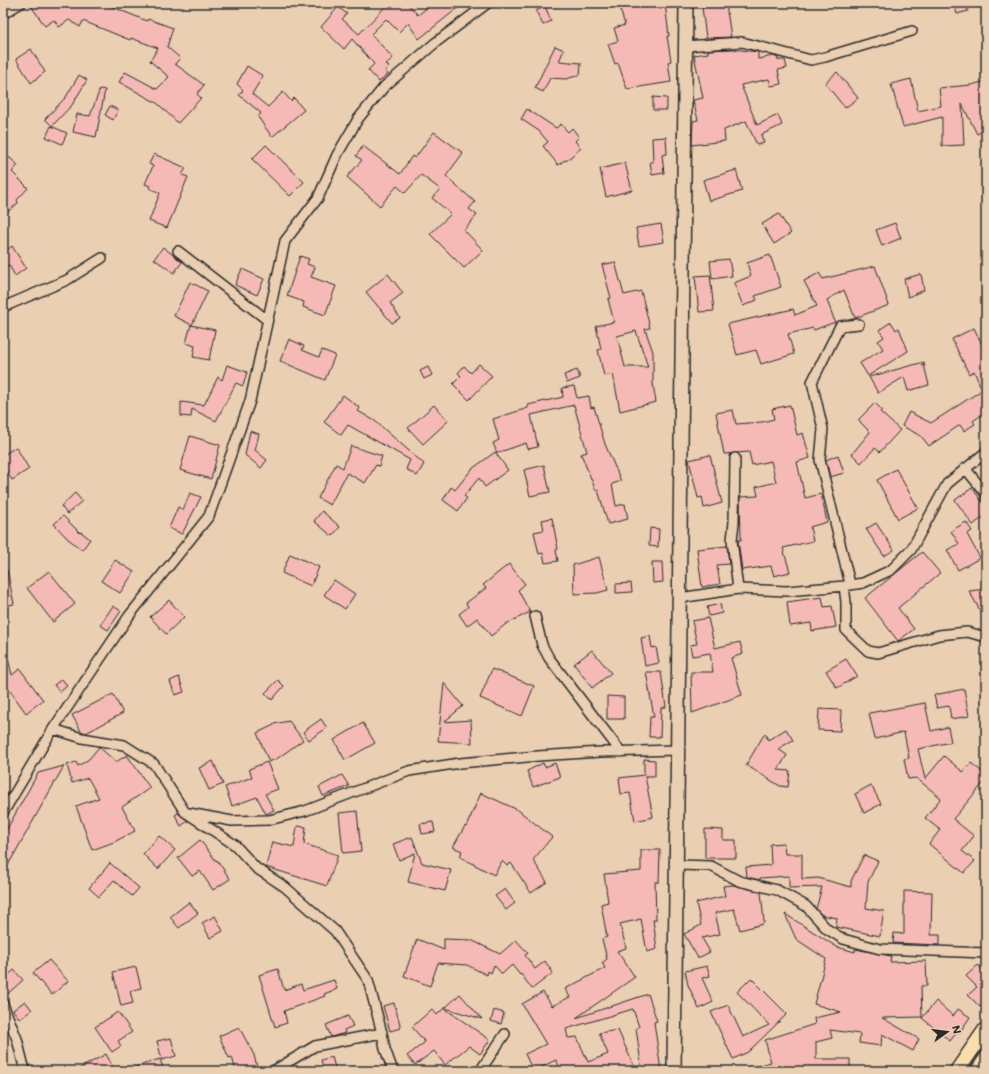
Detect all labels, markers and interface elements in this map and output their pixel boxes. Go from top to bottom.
north arrow [927,1012,967,1052]
text: N [949,1024,965,1035]

